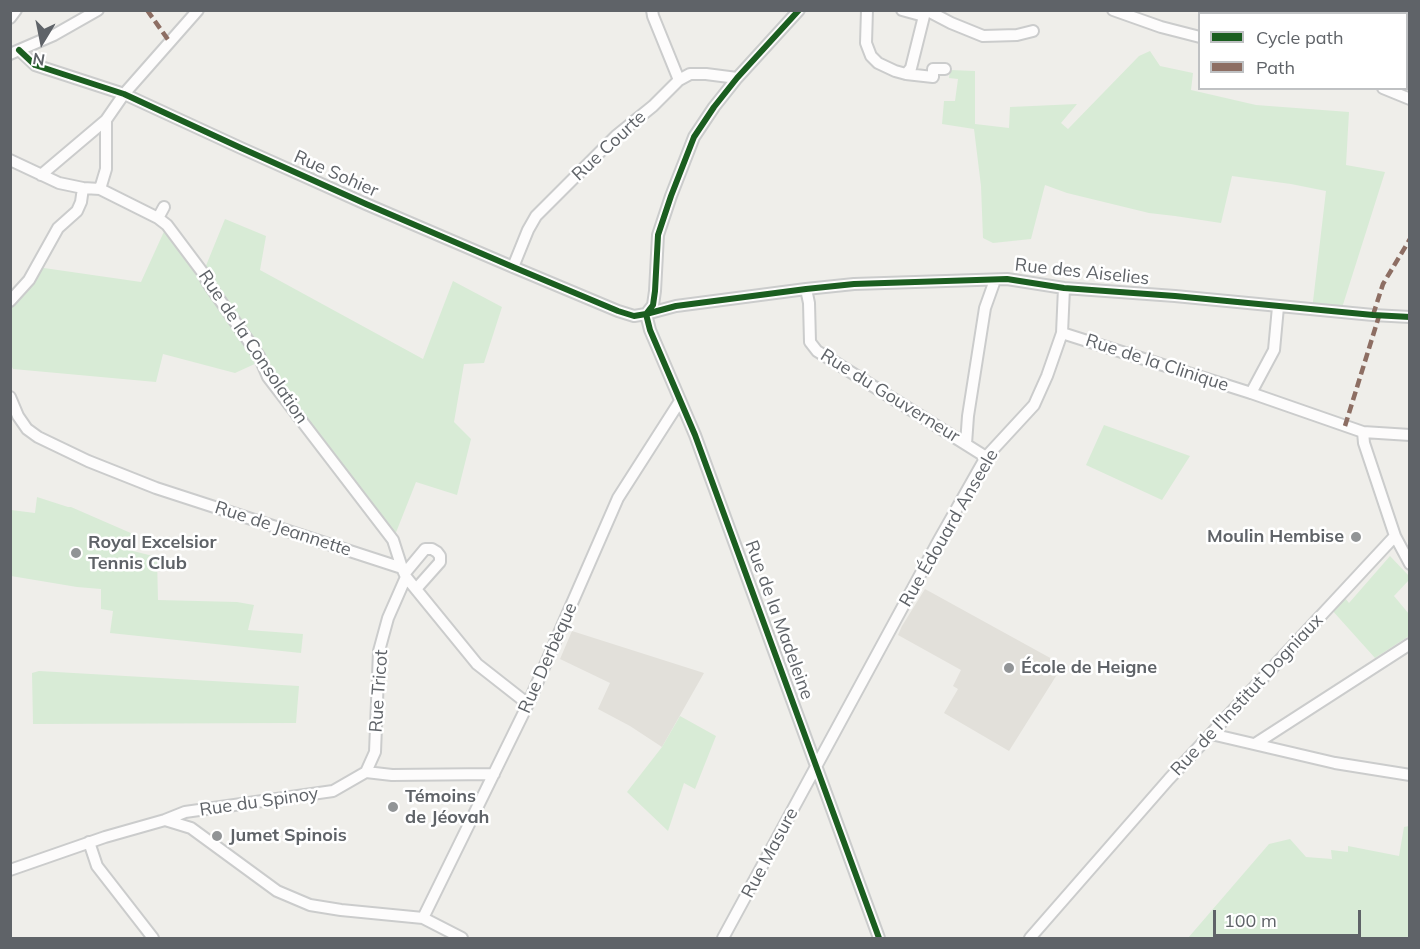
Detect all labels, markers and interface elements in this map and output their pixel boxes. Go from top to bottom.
north arrow [12,12,72,72]
legend [1198,12,1408,90]
text: Cycle path [1256,26,1343,49]
text: N [31,49,47,71]
text: Path [1256,56,1295,79]
street label: Rue Courte [568,106,650,186]
street label: Rue Sohier [291,146,381,202]
street label: Rue des Aiselies [1014,254,1150,290]
street label: Rue de la Consolation [194,266,312,428]
street label: Rue de la Clinique [1083,330,1231,396]
street label: Rue du Gouverneur [816,344,964,448]
street label: Rue Édouard Anseele [895,445,1003,611]
street label: Rue de Jeannette [212,497,354,561]
place label: Moulin Hembise [1207,526,1344,548]
marker: Moulin Hembise [1349,530,1363,544]
place label: Royal Excelsior Tennis Club [88,532,217,574]
street label: Rue de la Madeleine [740,537,818,703]
marker: Royal Excelsior Tennis Club [69,546,83,560]
street label: Rue Derbèque [514,599,582,717]
street label: Rue de l'Institut Dogniaux [1166,610,1328,780]
street label: Rue Tricot [365,649,393,733]
place label: École de Heigne [1021,657,1157,679]
marker: École de Heigne [1002,661,1016,675]
street label: Rue du Spinoy [198,783,320,821]
place label: Témoins de Jéovah [405,786,489,828]
marker: Témoins de Jéovah [386,800,400,814]
street label: Rue Masure [737,804,803,902]
place label: Jumet Spinois [229,825,347,847]
marker: Jumet Spinois [210,829,224,843]
scale bar [1216,898,1364,936]
text: 100 m [1224,909,1277,932]

